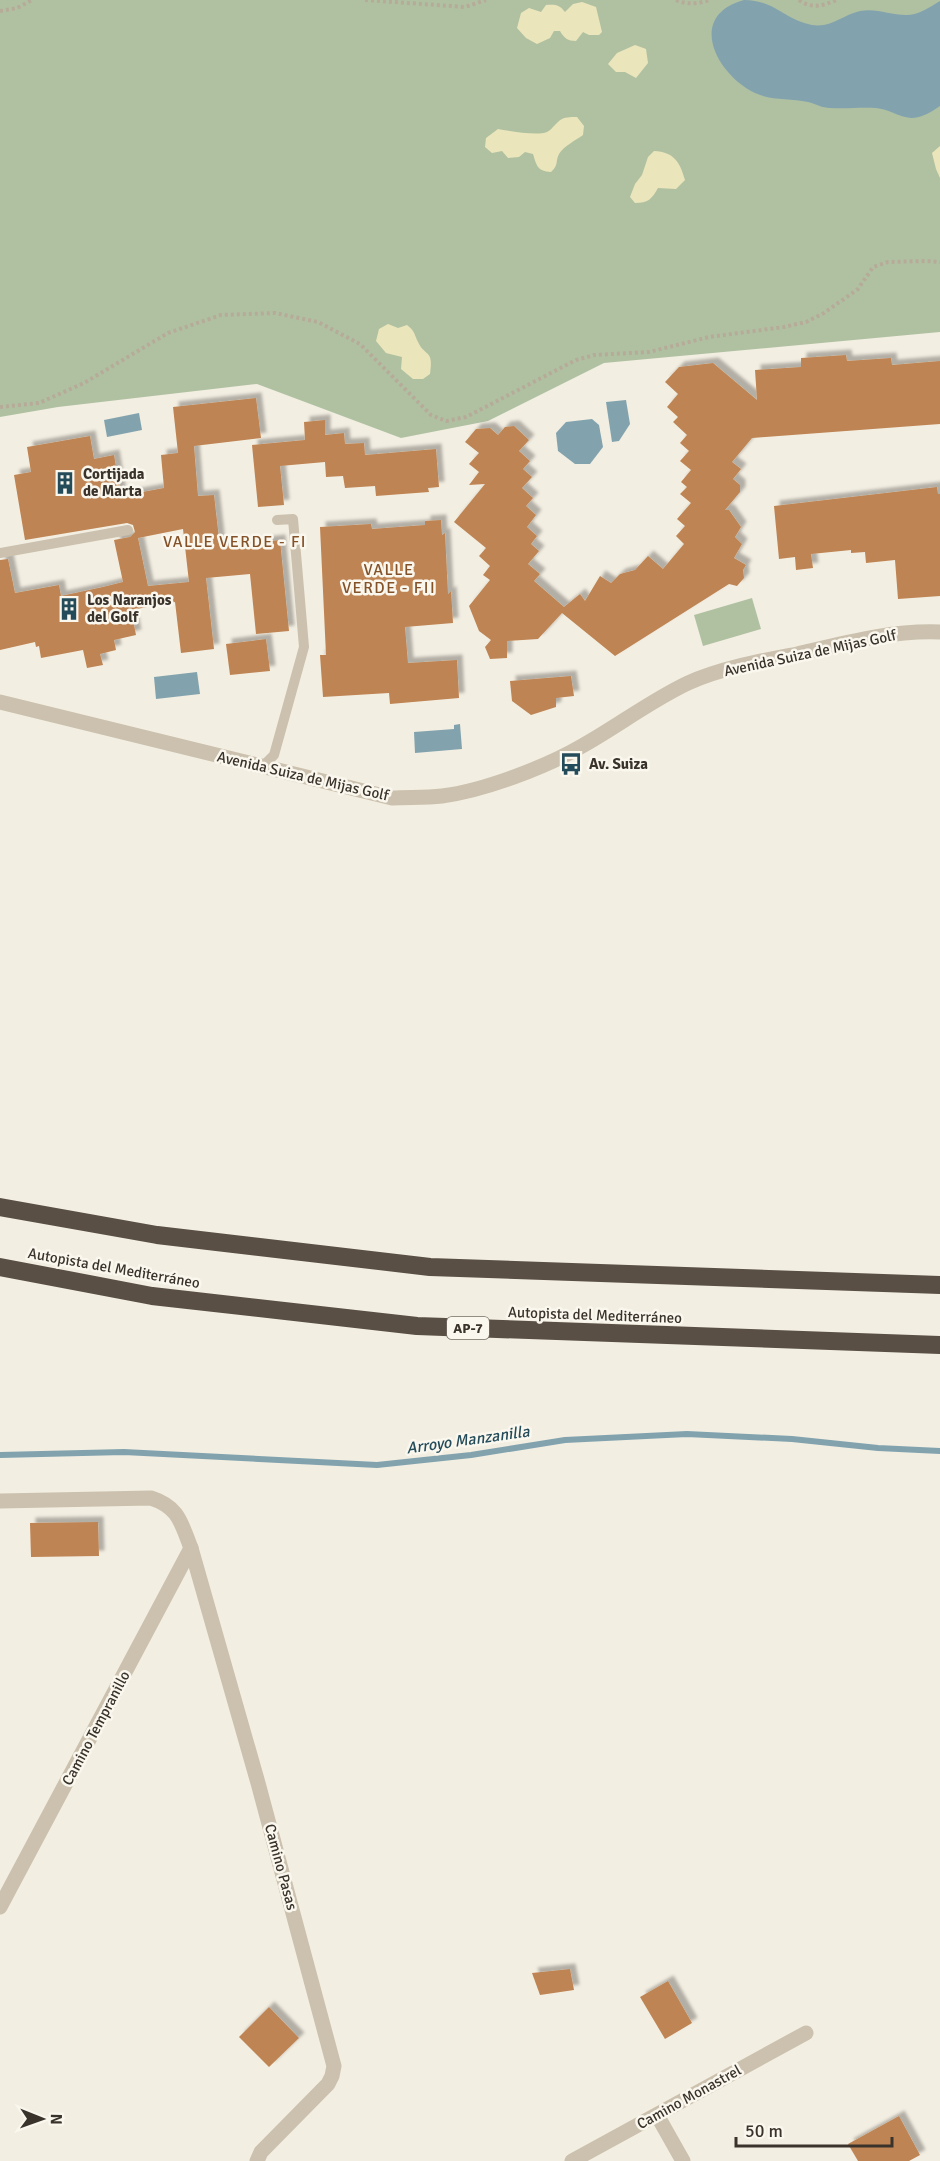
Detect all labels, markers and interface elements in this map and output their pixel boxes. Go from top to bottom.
place label: Cortijada de Marta [83,465,145,500]
building icon: Cortijada de Marta [52,470,78,496]
district label: VALLE VERDE - FI [163,532,307,552]
district label: VALLE VERDE - FII [342,560,436,598]
place label: Los Naranjos del Golf [87,591,172,626]
building icon: Los Naranjos del Golf [56,596,82,622]
street label: Avenida Suiza de Mijas Golf [722,626,899,680]
street label: Avenida Suiza de Mijas Golf [215,747,392,805]
bus stop icon: Av. Suiza [558,751,584,777]
place label: Av. Suiza [589,755,648,773]
street label: Autopista del Mediterráneo [27,1244,202,1292]
street label: Autopista del Mediterráneo [508,1303,683,1327]
road number: AP-7 [447,1317,489,1339]
water label: Arroyo Manzanilla [405,1421,532,1459]
street label: Camino Tempranillo [58,1668,134,1788]
street label: Camino Pasas [261,1822,301,1912]
street label: Camino Monastrel [634,2061,744,2133]
north arrow [12,2089,72,2149]
scale bar [736,2110,892,2148]
text: N [46,2114,66,2125]
text: 50 m [745,2120,783,2142]

